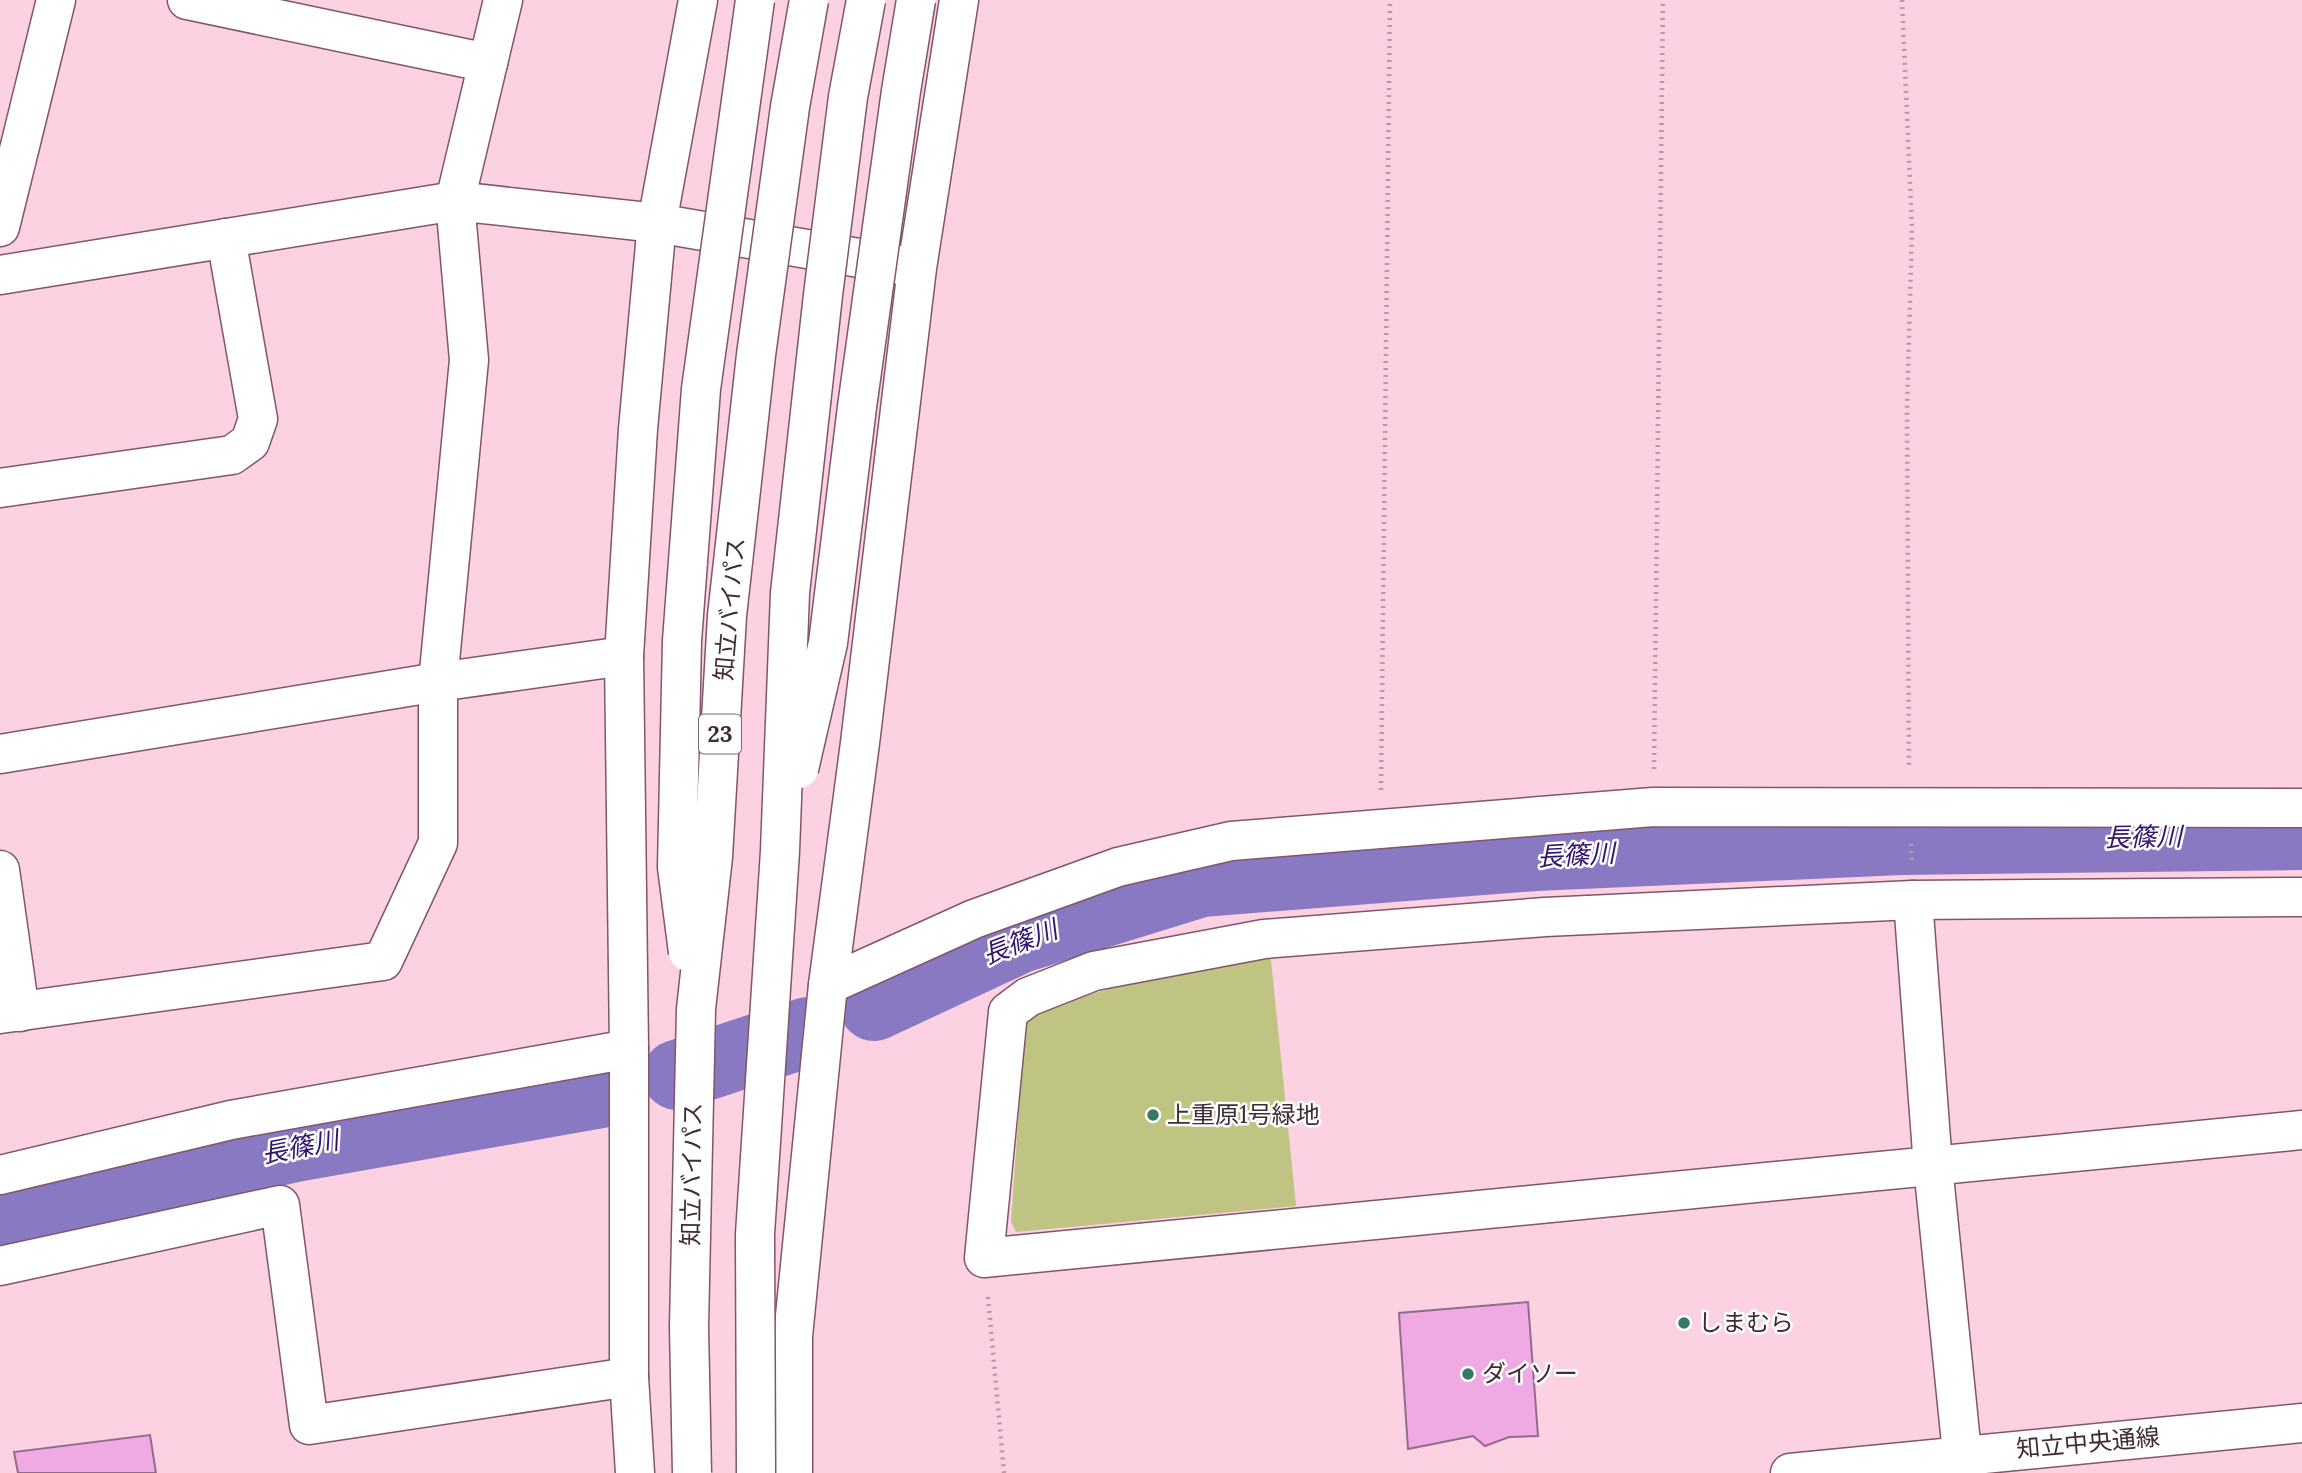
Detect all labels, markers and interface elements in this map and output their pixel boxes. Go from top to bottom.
street label: 知立バイパス [708,536,751,682]
road number: 23 [699,714,741,754]
water label: 長篠川 [2104,819,2185,854]
water label: 長篠川 [1536,836,1619,873]
water label: 長篠川 [977,911,1065,971]
place label: 上重原1号緑地 [1167,1099,1320,1130]
street label: 知立バイパス [675,1102,708,1246]
marker: 上重原1号緑地 [1145,1107,1161,1123]
water label: 長篠川 [258,1122,344,1170]
place label: しまむら [1698,1307,1794,1338]
marker: しまむら [1676,1315,1692,1331]
place label: ダイソー [1482,1358,1578,1389]
marker: ダイソー [1460,1366,1476,1382]
street label: 知立中央通線 [2015,1421,2161,1464]

